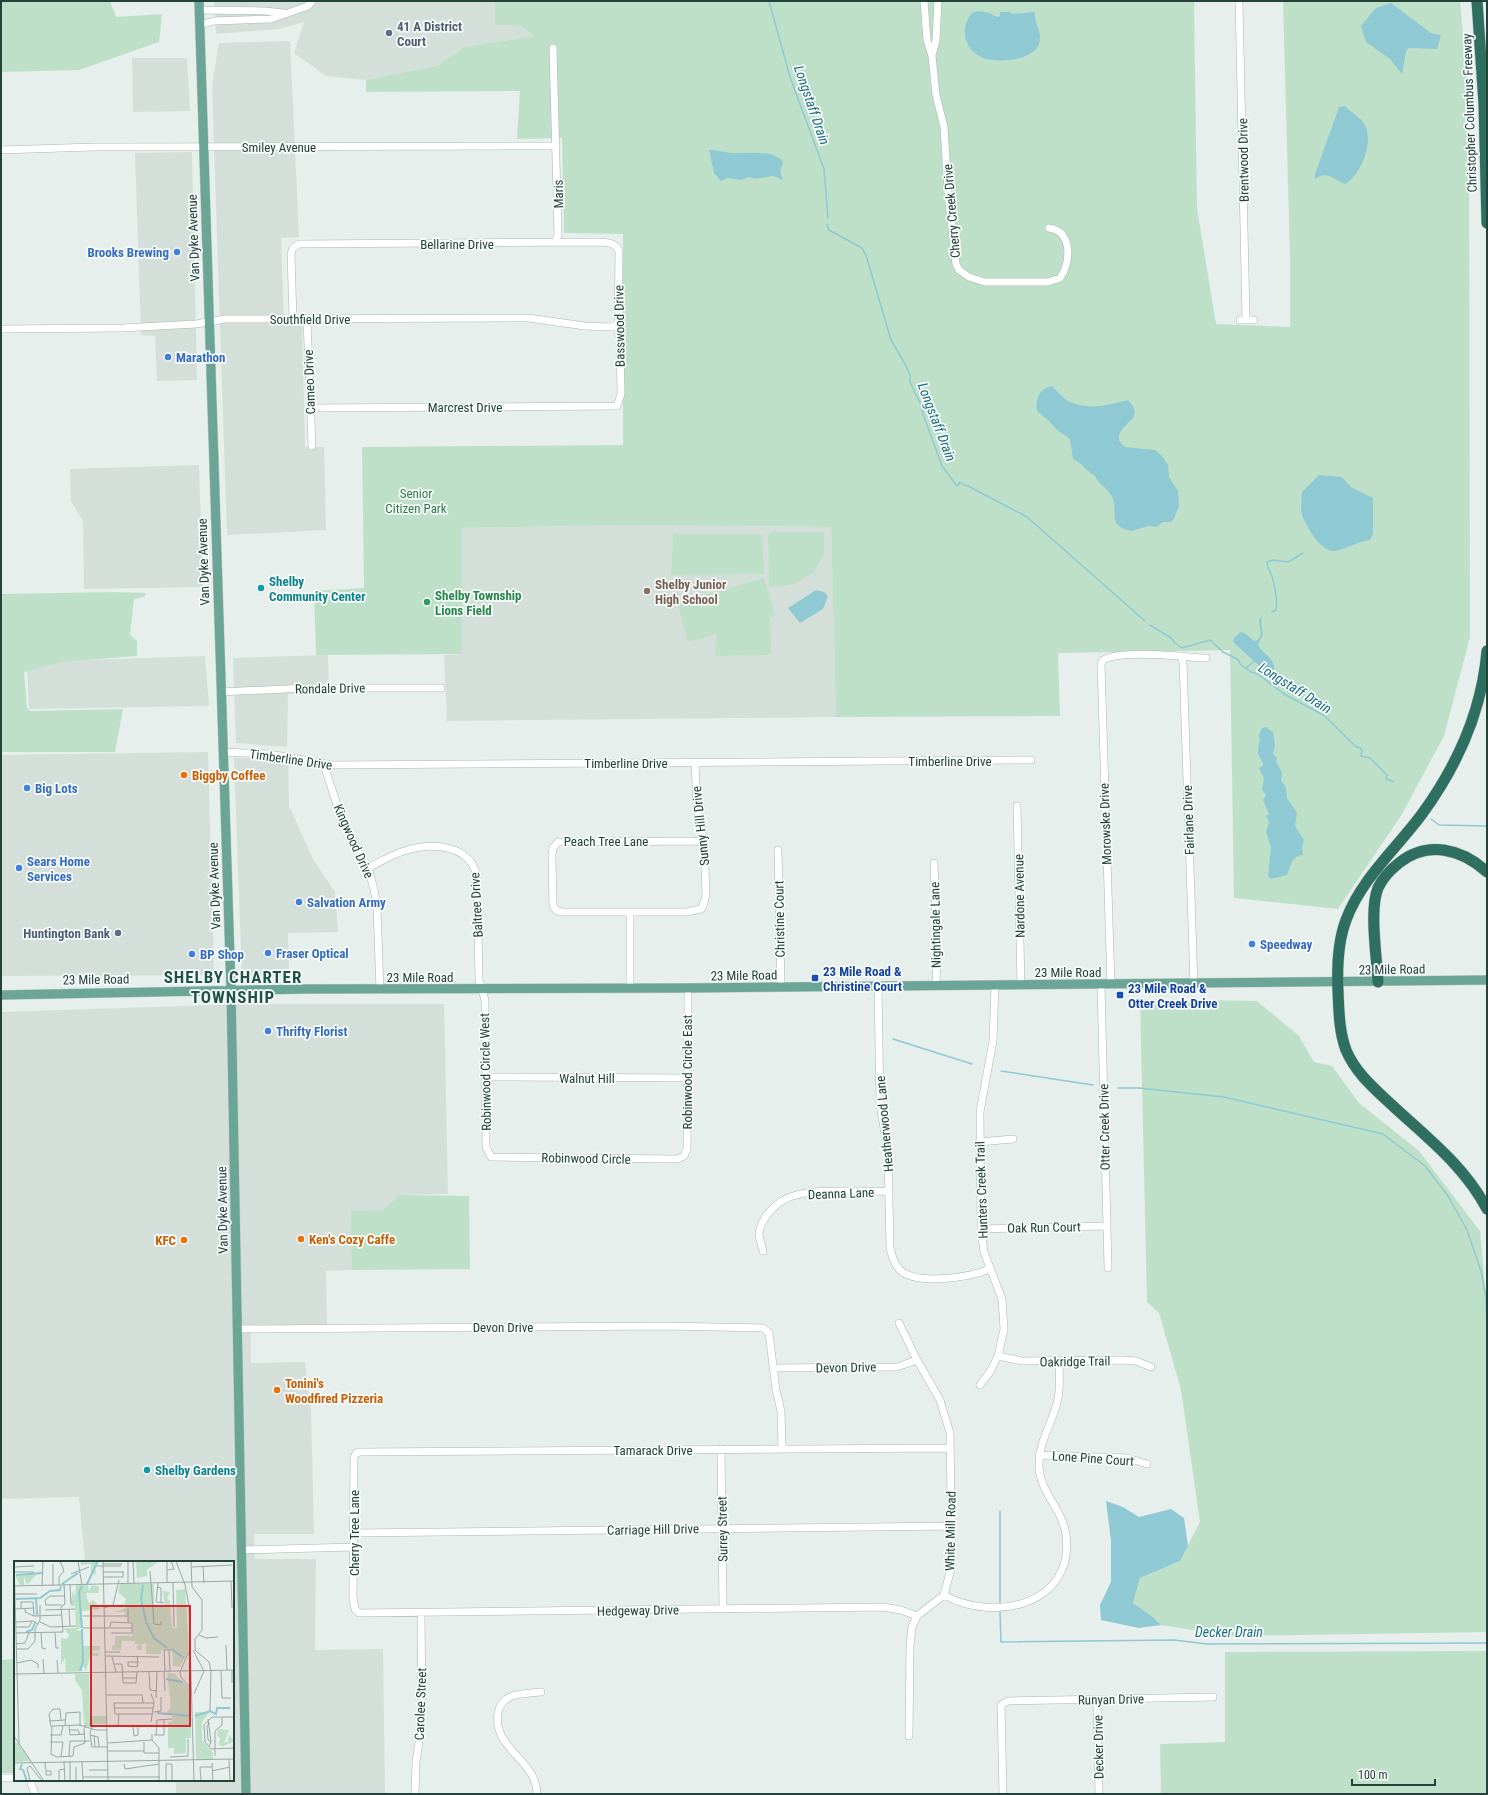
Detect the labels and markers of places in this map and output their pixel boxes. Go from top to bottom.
place label: 41 A District Court [397,19,462,49]
marker: 41 A District Court [384,28,394,38]
place label: Brooks Brewing [87,245,169,260]
marker: Brooks Brewing [172,247,182,257]
place label: Marathon [176,350,225,365]
marker: Marathon [163,352,173,362]
place label: Shelby Community Center [269,574,366,604]
place label: Shelby Junior High School [655,577,727,607]
marker: Shelby Community Center [256,583,266,593]
marker: Shelby Junior High School [642,586,652,596]
place label: Shelby Township Lions Field [435,588,522,618]
marker: Shelby Township Lions Field [422,597,432,607]
place label: Biggby Coffee [192,768,266,783]
marker: Biggby Coffee [179,770,189,780]
place label: Big Lots [35,781,78,796]
marker: Big Lots [22,783,32,793]
place label: Sears Home Services [27,854,90,884]
marker: Sears Home Services [14,863,24,873]
place label: Salvation Army [307,895,386,910]
marker: Salvation Army [294,897,304,907]
place label: Huntington Bank [23,926,111,941]
marker: Huntington Bank [113,928,123,938]
place label: Speedway [1260,937,1313,952]
marker: Speedway [1247,939,1257,949]
place label: Fraser Optical [276,946,349,961]
place label: BP Shop [200,947,244,962]
marker: Fraser Optical [263,948,273,958]
marker: BP Shop [187,949,197,959]
place label: 23 Mile Road & Christine Court [823,964,902,994]
marker: 23 Mile Road & Christine Court [810,973,820,983]
place label: 23 Mile Road & Otter Creek Drive [1128,981,1217,1011]
marker: 23 Mile Road & Otter Creek Drive [1115,990,1125,1000]
place label: Thrifty Florist [276,1024,347,1039]
marker: Thrifty Florist [263,1026,273,1036]
place label: Ken's Cozy Caffe [309,1232,395,1247]
place label: KFC [155,1233,177,1248]
marker: Ken's Cozy Caffe [296,1234,306,1244]
marker: KFC [179,1235,189,1245]
place label: Tonini's Woodfired Pizzeria [285,1376,383,1406]
marker: Tonini's Woodfired Pizzeria [272,1385,282,1395]
place label: Shelby Gardens [155,1463,236,1478]
marker: Shelby Gardens [142,1465,152,1475]

